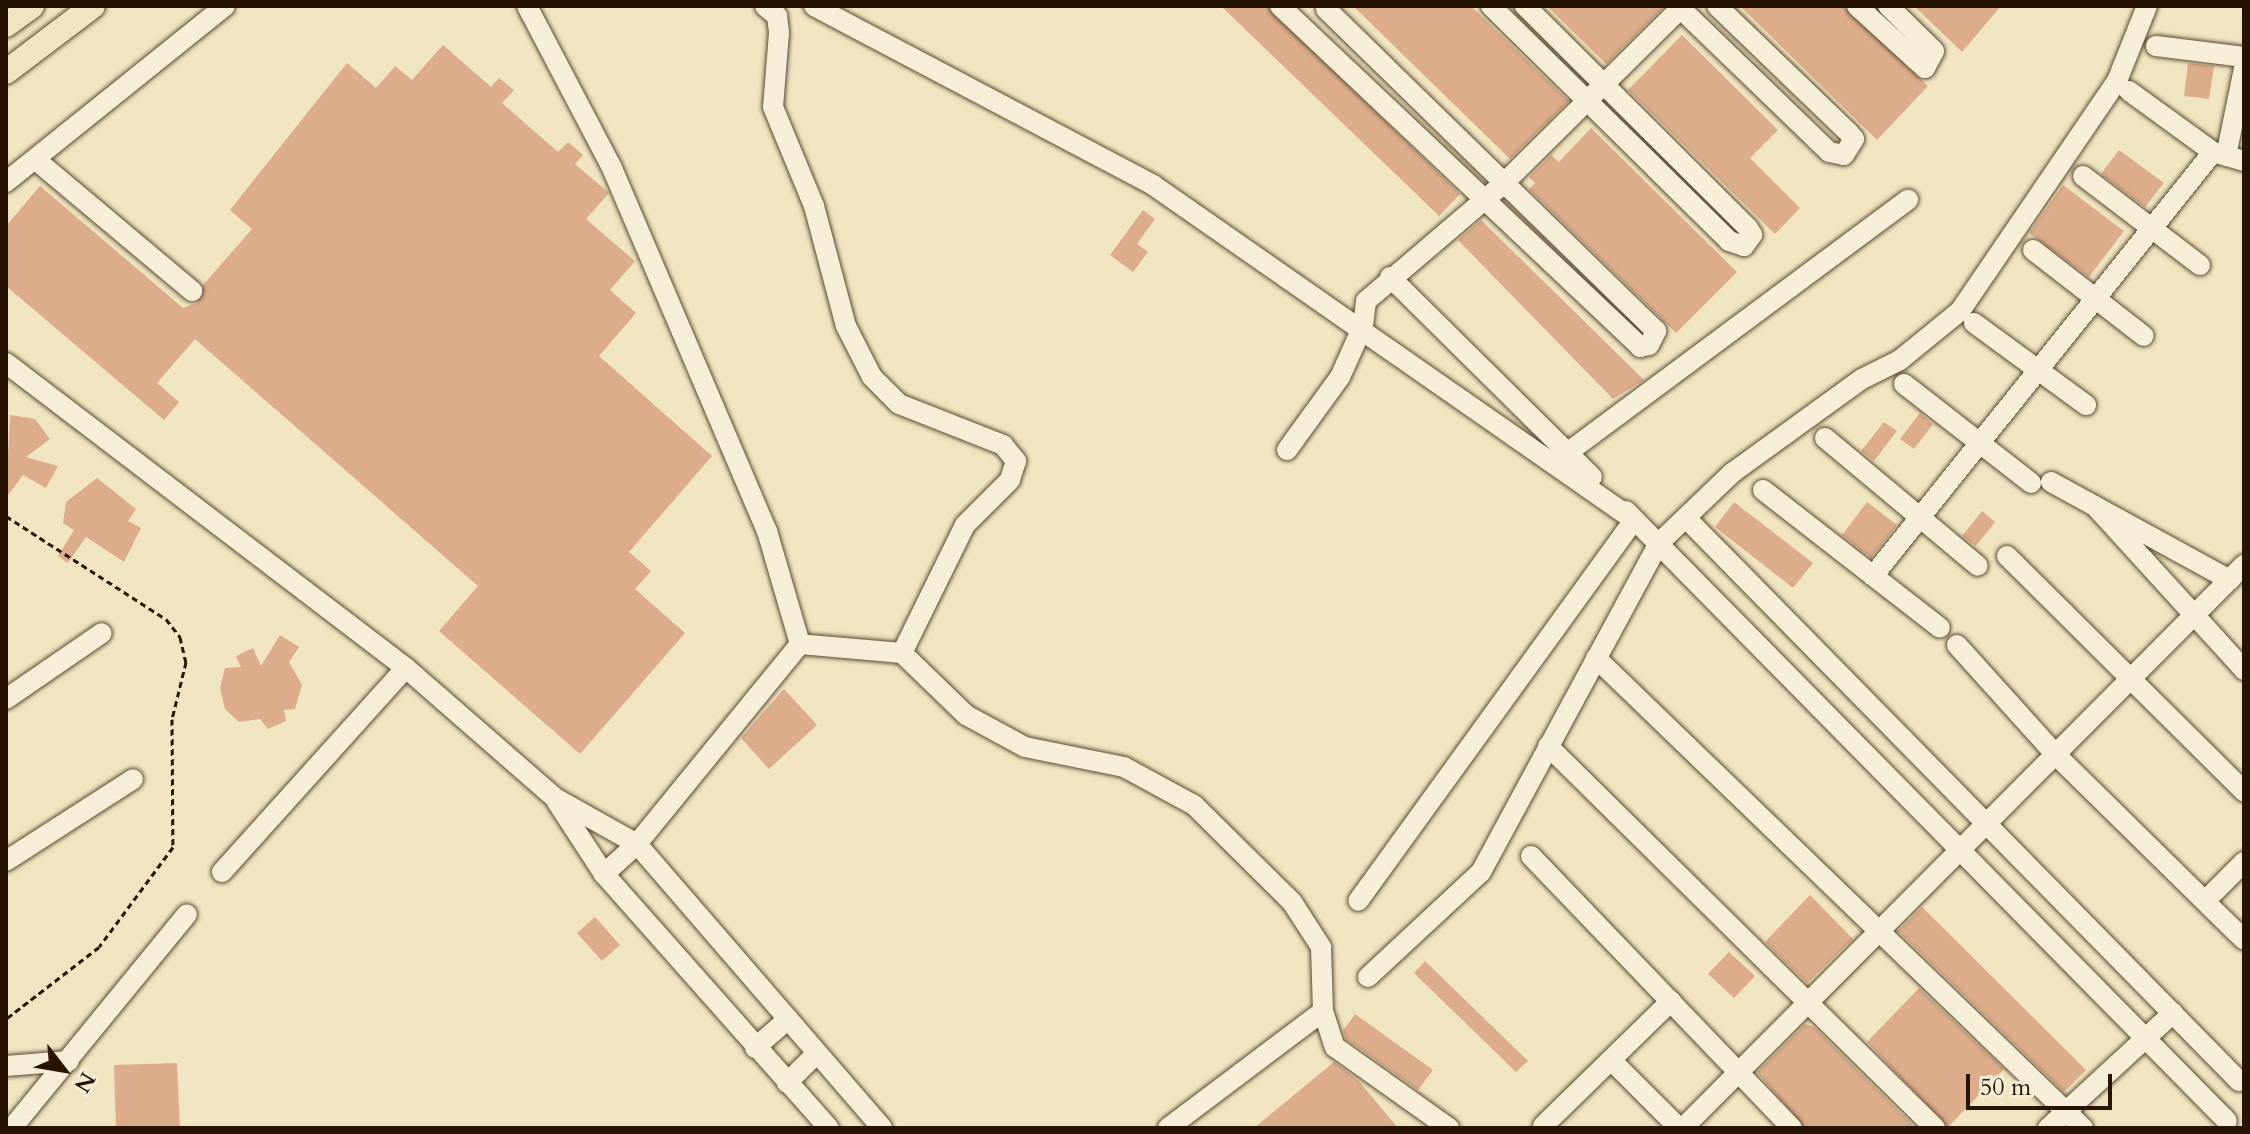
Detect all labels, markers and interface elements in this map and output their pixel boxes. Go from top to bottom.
north arrow [24,1030,104,1110]
scale bar [1970,1058,2116,1108]
text: N [67,1066,102,1098]
text: 50 m [1980,1071,2031,1104]

